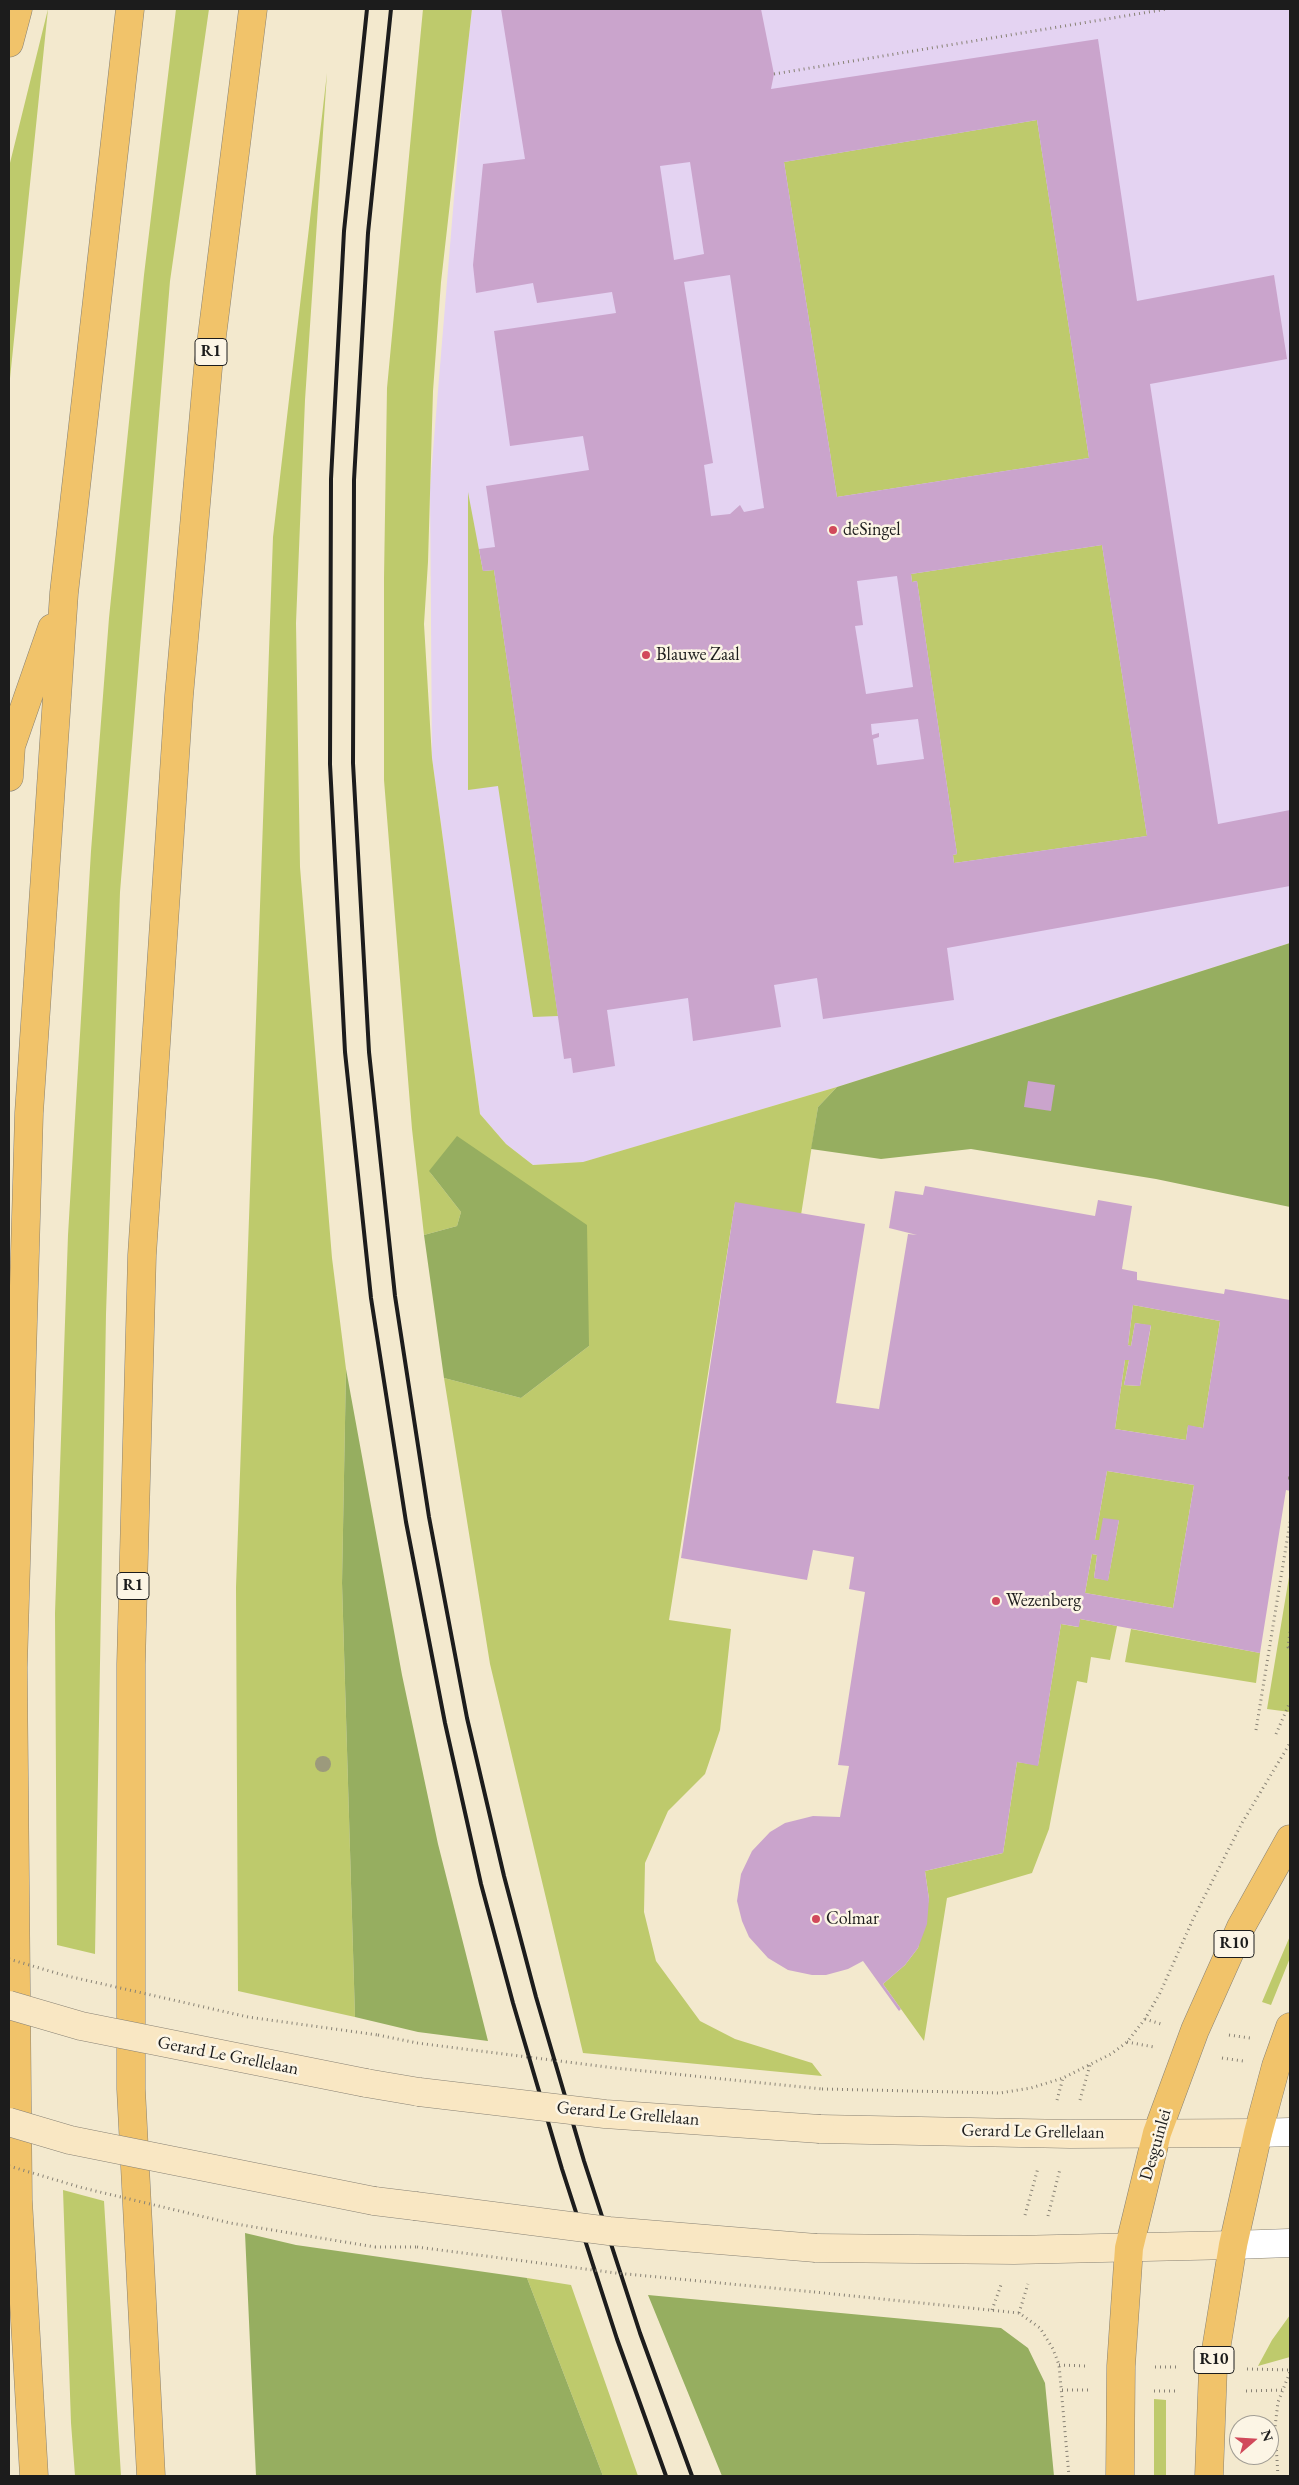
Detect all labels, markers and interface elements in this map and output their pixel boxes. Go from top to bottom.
road number: R1 [195,338,227,366]
place label: deSingel [843,519,901,541]
marker: deSingel [827,524,839,536]
place label: Blauwe Zaal [656,644,740,666]
marker: Blauwe Zaal [640,649,652,661]
road number: R1 [117,1572,149,1600]
place label: Wezenberg [1006,1590,1081,1612]
marker: Wezenberg [990,1595,1002,1607]
place label: Colmar [826,1908,879,1930]
marker: Colmar [810,1913,822,1925]
road number: R10 [1214,1930,1254,1958]
street label: Gerard Le Grellelaan [156,2032,300,2080]
street label: Gerard Le Grellelaan [556,2097,700,2131]
street label: Desguinlei [1136,2107,1176,2183]
street label: Gerard Le Grellelaan [961,2120,1105,2144]
road number: R10 [1194,2346,1234,2374]
north arrow [1229,2415,1279,2465]
text: N [1257,2427,1278,2444]

